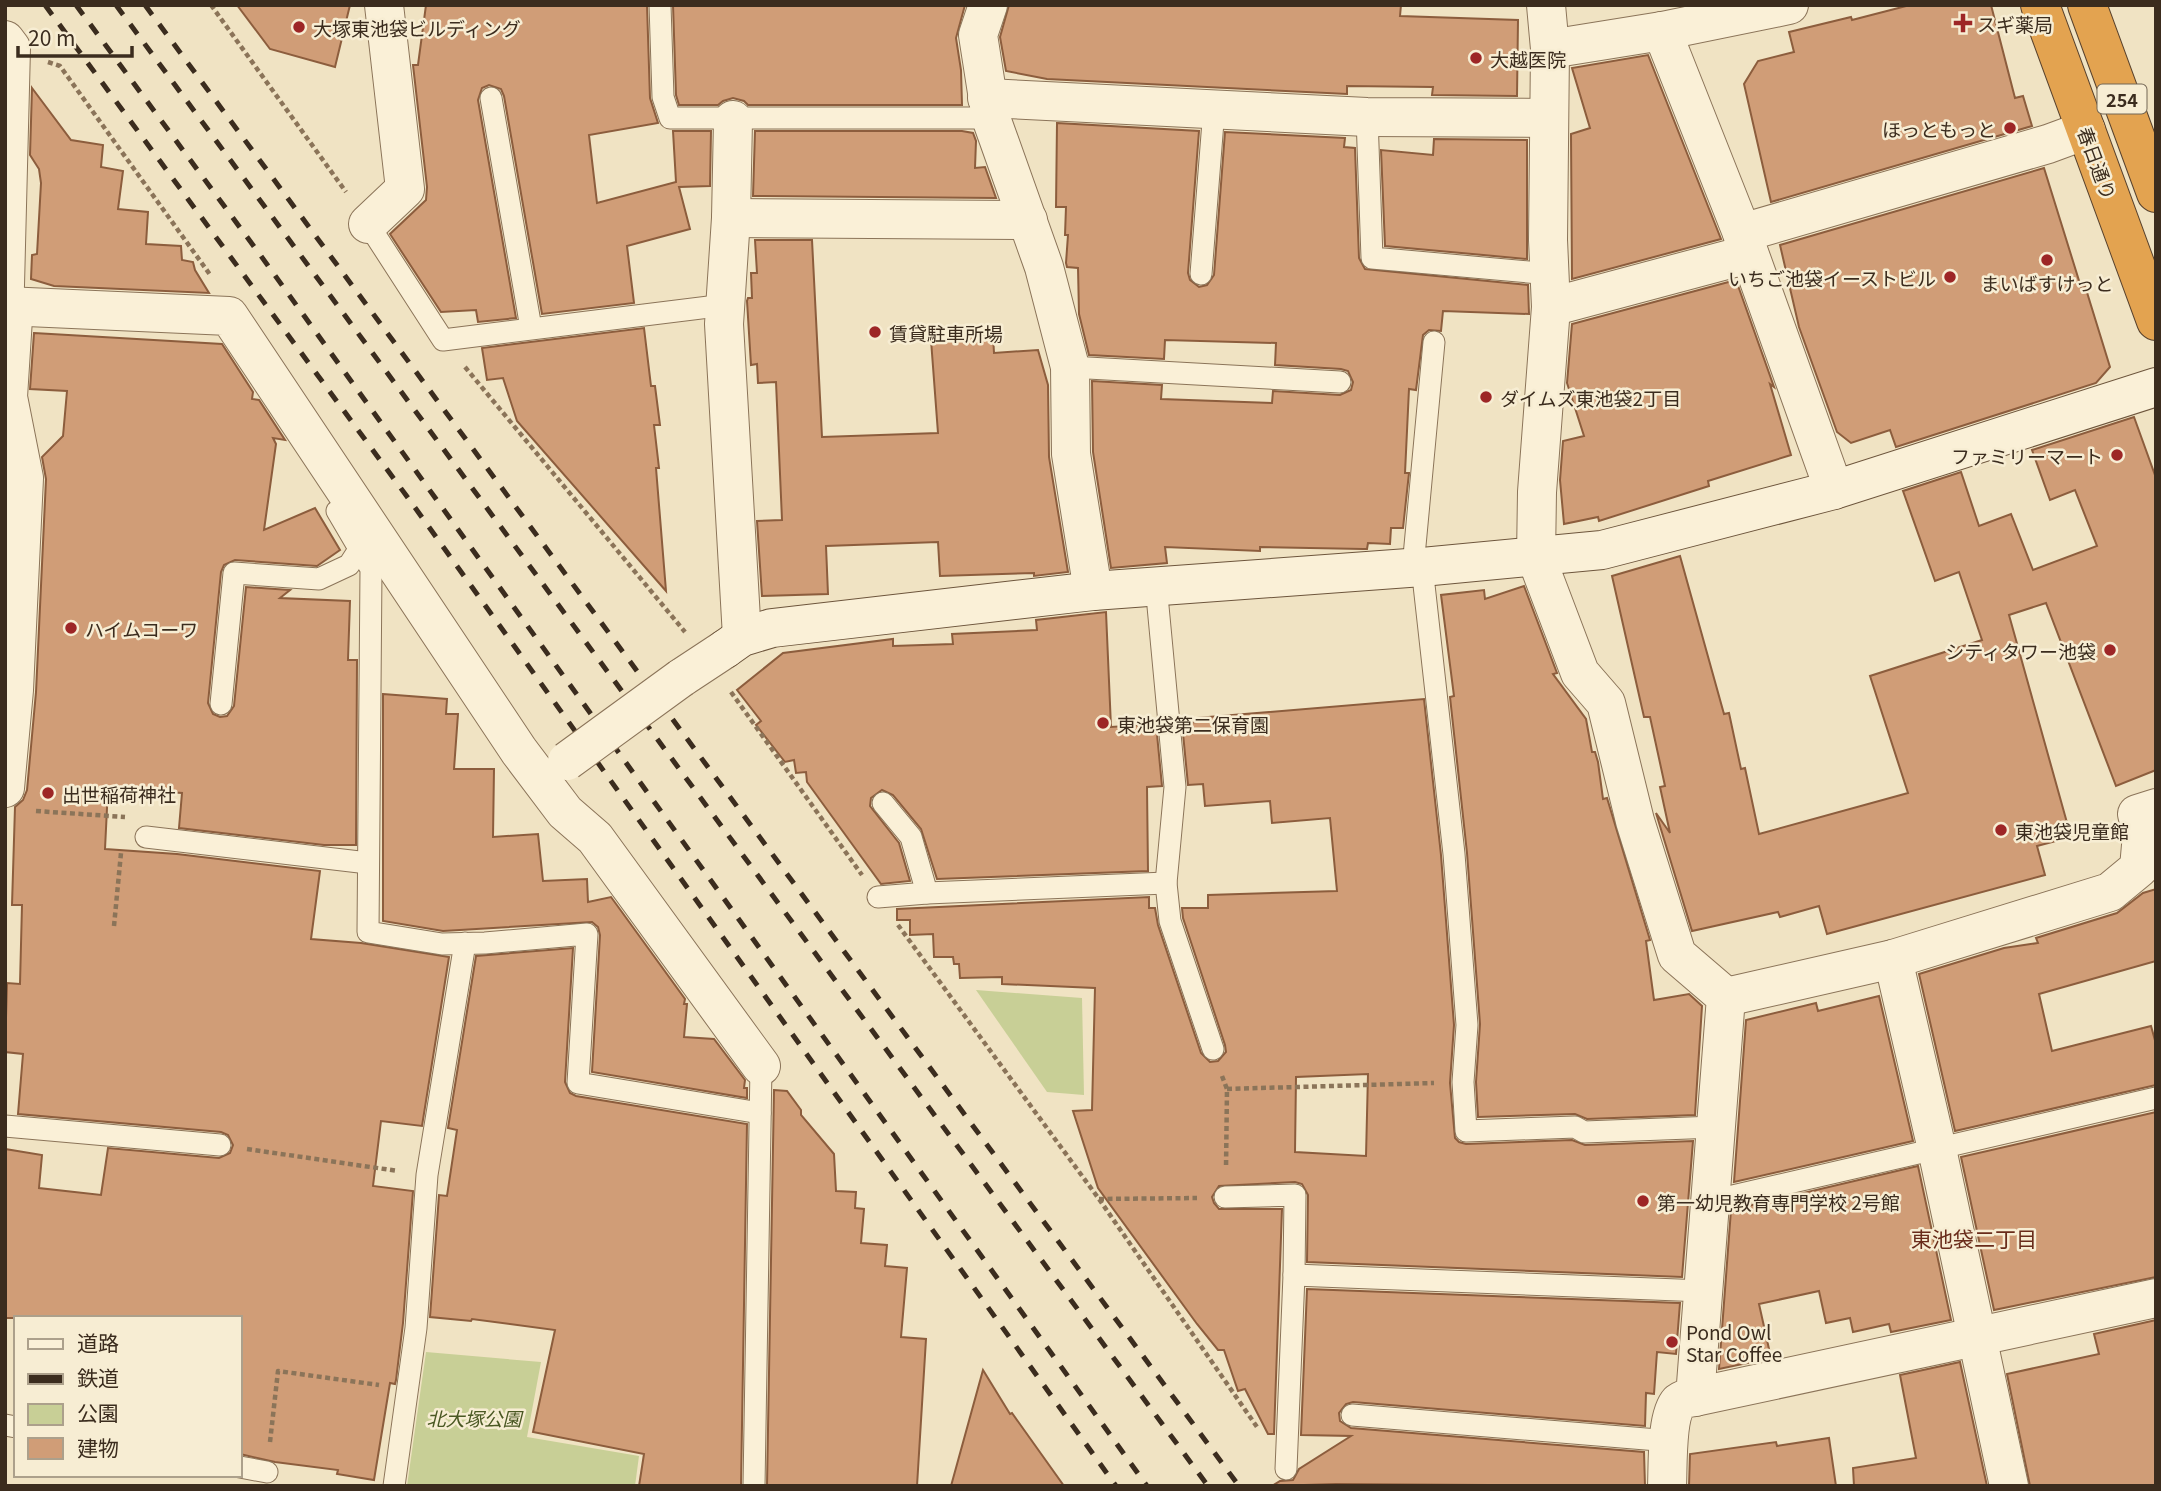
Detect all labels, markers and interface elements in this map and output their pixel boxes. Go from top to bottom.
place label: スギ薬局 [1977,10,2053,37]
scale bar [18,14,131,58]
place label: 大塚東池袋ビルディング [313,14,521,41]
marker: スギ薬局 [1955,15,1971,31]
marker: 大塚東池袋ビルディング [291,19,307,35]
text: 20 m [28,22,75,52]
place label: 大越医院 [1490,45,1566,72]
marker: 大越医院 [1468,50,1484,66]
road number: 254 [2098,84,2146,114]
place label: ほっともっと [1882,115,1996,142]
marker: ほっともっと [2002,120,2018,136]
street label: 春日通り [2072,123,2124,203]
marker: まいばすけっと [2039,252,2055,268]
place label: いちご池袋イーストビル [1728,264,1936,291]
marker: いちご池袋イーストビル [1942,269,1958,285]
place label: まいばすけっと [1980,269,2114,296]
place label: 賃貸駐車所場 [889,319,1003,346]
marker: 賃貸駐車所場 [867,324,883,340]
place label: ダイムズ東池袋2丁目 [1500,384,1681,411]
marker: ダイムズ東池袋2丁目 [1478,389,1494,405]
place label: ファミリーマート [1951,442,2103,469]
marker: ファミリーマート [2109,447,2125,463]
place label: ハイムコーワ [85,615,198,642]
marker: ハイムコーワ [63,620,79,636]
place label: シティタワー池袋 [1945,637,2096,664]
marker: シティタワー池袋 [2102,642,2118,658]
place label: 東池袋第二保育園 [1117,710,1269,737]
marker: 東池袋第二保育園 [1095,715,1111,731]
place label: 出世稲荷神社 [62,780,176,807]
marker: 出世稲荷神社 [40,785,56,801]
place label: 東池袋児童館 [2015,817,2129,844]
marker: 東池袋児童館 [1993,822,2009,838]
place label: 第一幼児教育専門学校 2号館 [1657,1188,1900,1215]
marker: 第一幼児教育専門学校 2号館 [1635,1193,1651,1209]
district label: 東池袋二丁目 [1911,1223,2037,1253]
legend [14,1316,242,1477]
place label: Pond Owl Star Coffee [1686,1318,1782,1367]
text: 道路 [77,1327,119,1357]
marker: Pond Owl Star Coffee [1664,1334,1680,1350]
text: 鉄道 [77,1362,119,1392]
text: 公園 [77,1397,119,1427]
park label: 北大塚公園 [426,1404,524,1431]
text: 建物 [77,1432,119,1462]

